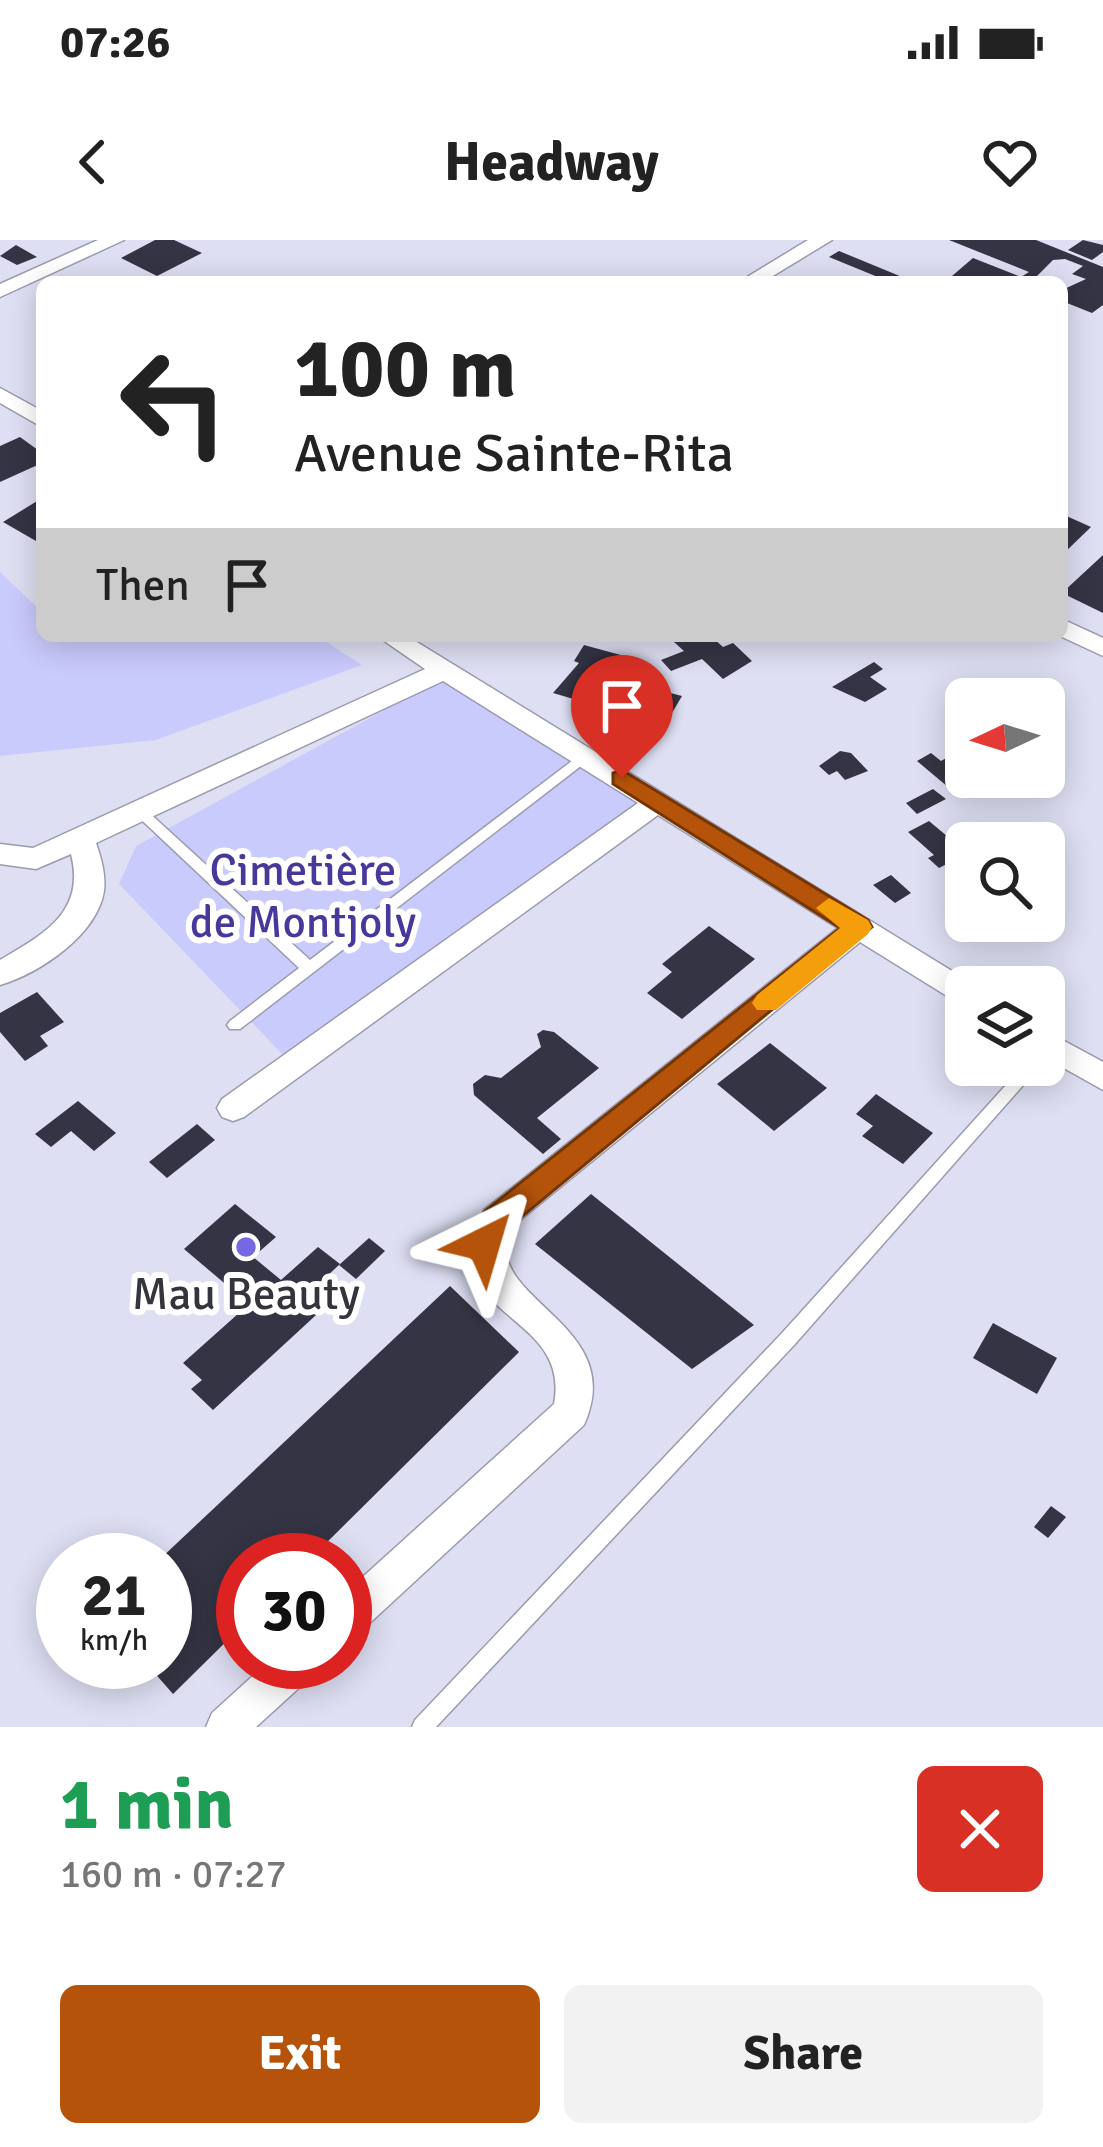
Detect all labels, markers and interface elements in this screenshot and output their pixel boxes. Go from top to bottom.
text: 07:26 [60,15,170,70]
icon: back [60,129,126,195]
text: Headway [444,129,659,196]
icon: heart [977,129,1043,195]
text: 100 m [294,317,516,421]
icon: left [96,324,252,480]
text: Avenue Sainte-Rita [294,420,734,487]
icon: arrive [214,552,280,618]
text: Then [96,558,190,613]
pin [571,655,673,778]
icon: arrive [589,673,655,739]
north arrow [945,678,1065,798]
map controls [945,678,1065,1086]
button: search [945,822,1065,942]
park label: Cimetière de Montjoly [190,843,416,950]
button: layers [945,966,1065,1086]
position arrow [421,1181,547,1307]
marker: Mau Beauty [233,1234,259,1260]
place label: Mau Beauty [132,1267,360,1322]
speed limit sign: 30 [216,1533,372,1689]
text: 21 [82,1559,146,1633]
text: km/h [80,1622,148,1659]
text: 1 min [60,1760,234,1849]
button: close [917,1766,1043,1892]
text: 160 m · 07:27 [60,1850,287,1898]
button: Exit [60,1985,540,2123]
button: Share [564,1985,1043,2123]

